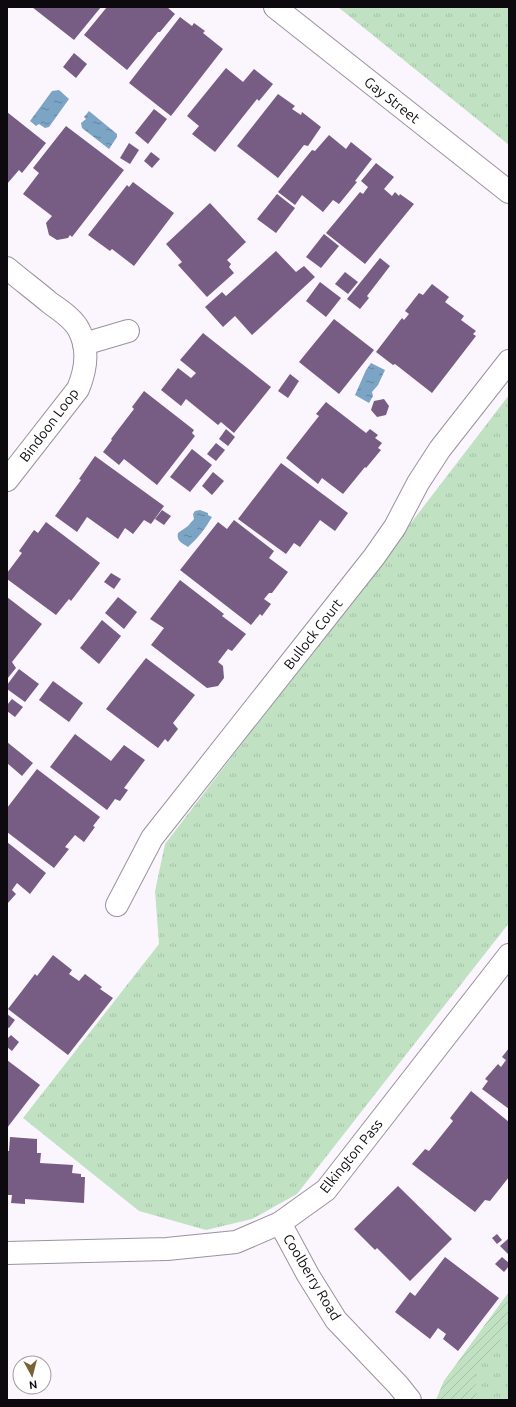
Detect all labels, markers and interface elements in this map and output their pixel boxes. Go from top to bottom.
street label: Gay Street [361,74,423,127]
street label: Bindoon Loop [16,385,82,465]
street label: Bullock Court [281,595,346,672]
street label: Elkington Pass [316,1116,386,1196]
street label: Coolberry Road [280,1231,344,1323]
north arrow [12,1355,52,1395]
text: N [28,1378,38,1391]

